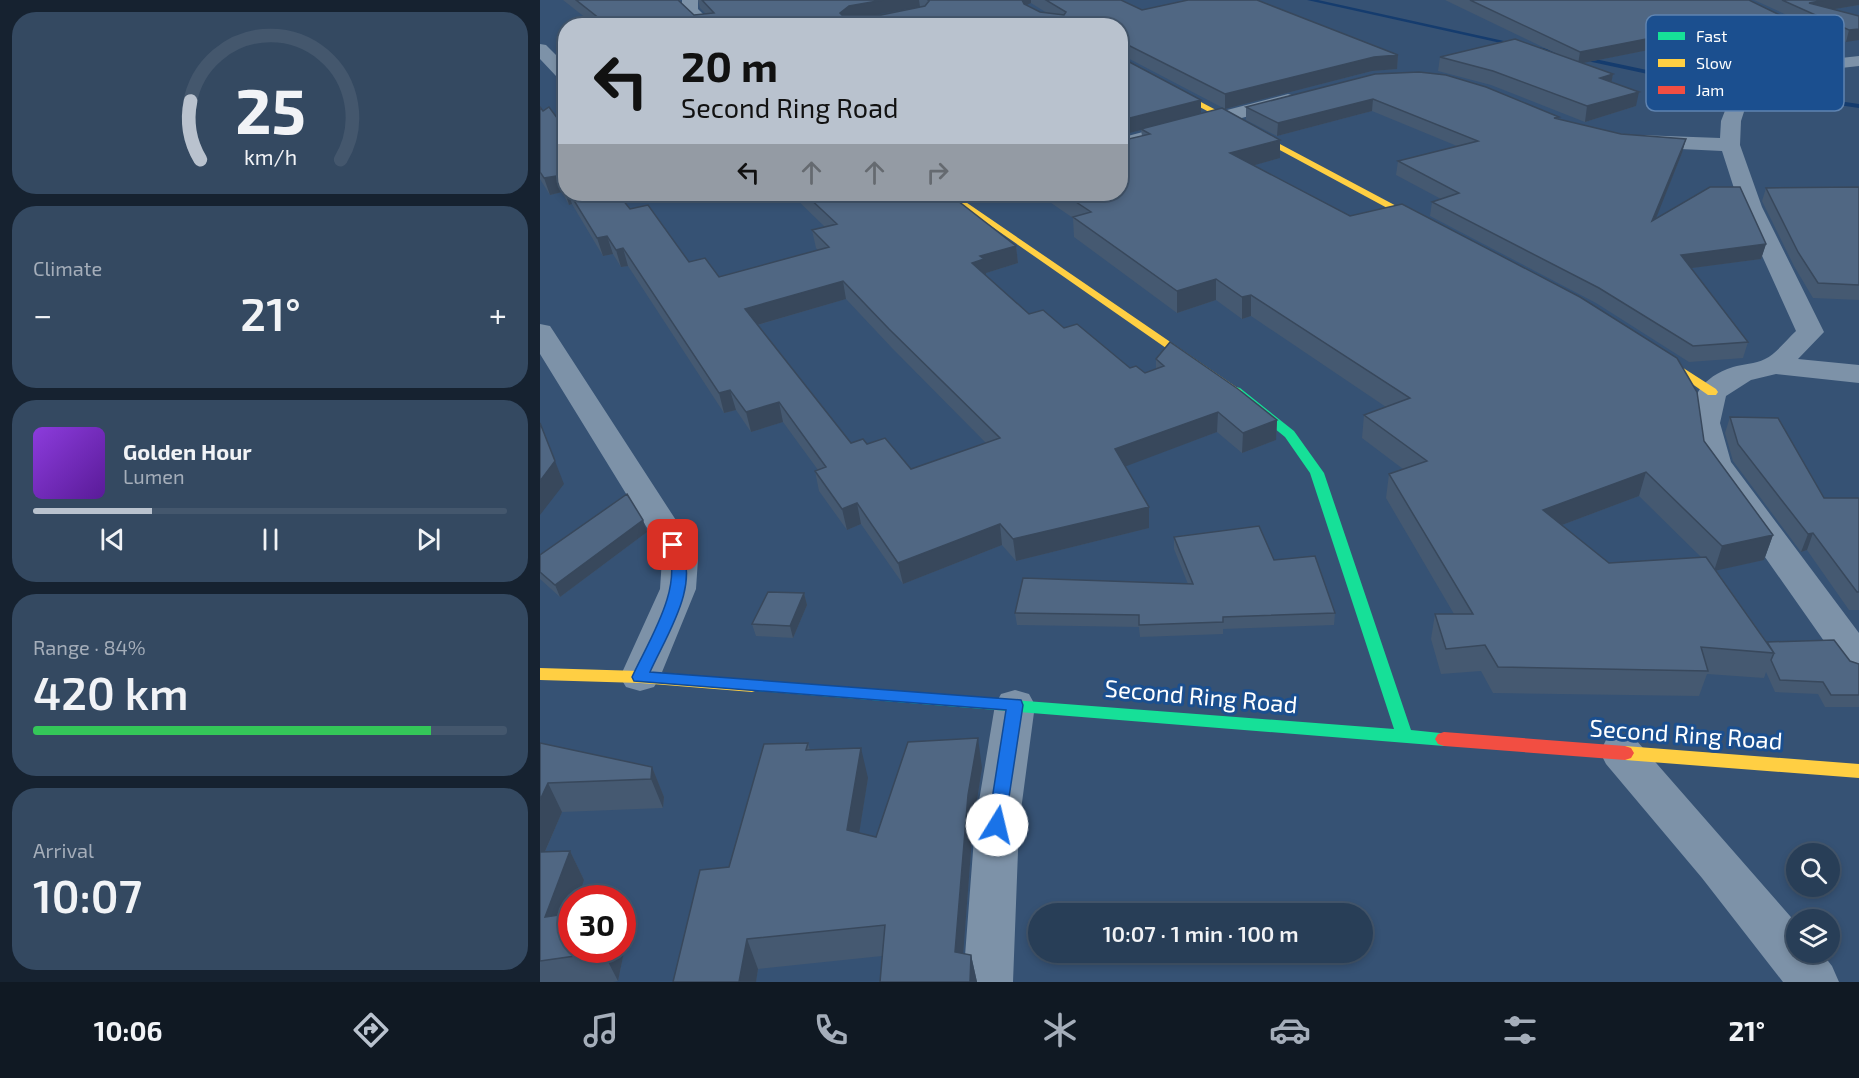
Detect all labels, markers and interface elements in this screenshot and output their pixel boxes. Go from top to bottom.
legend [1646,15,1844,111]
text: Fast [1696,26,1727,45]
text: 20 m [681,40,778,90]
icon: left [582,42,660,120]
text: Slow [1696,53,1732,72]
text: 25 [235,72,305,147]
text: Jam [1696,80,1724,99]
text: Second Ring Road [681,91,899,123]
text: km/h [243,144,297,169]
icon: left [732,156,765,189]
icon: ahead [795,156,828,189]
icon: ahead [858,156,891,189]
icon: right [921,156,954,189]
text: Climate [33,256,102,280]
text: 21° [240,286,301,340]
text: − [33,294,52,334]
text: + [489,294,507,334]
text: Golden Hour [123,438,252,464]
text: Lumen [123,464,185,488]
pin [647,519,698,570]
icon: previous [96,523,129,556]
icon: pause [254,523,287,556]
icon: next [412,523,445,556]
icon: arrive [656,528,689,561]
text: Range · 84% [33,635,146,659]
text: 420 km [33,665,189,719]
street label: Second Ring Road [1104,673,1299,718]
street label: Second Ring Road [1589,712,1784,755]
position arrow [965,793,1029,857]
text: Arrival [33,838,94,862]
map controls [1786,843,1840,963]
button: search [1786,843,1840,897]
text: 10:07 [33,868,142,922]
speed limit sign: 30 [558,885,636,963]
button: layers [1786,909,1840,963]
text: 10:07 · 1 min · 100 m [1102,920,1299,946]
icon: directions [350,1009,392,1051]
icon: music [580,1009,622,1051]
icon: phone [810,1009,852,1051]
icon: climate [1039,1009,1081,1051]
icon: car [1269,1009,1311,1051]
icon: filters [1499,1009,1541,1051]
text: 10:06 [94,1014,162,1046]
text: 21° [1729,1014,1765,1046]

